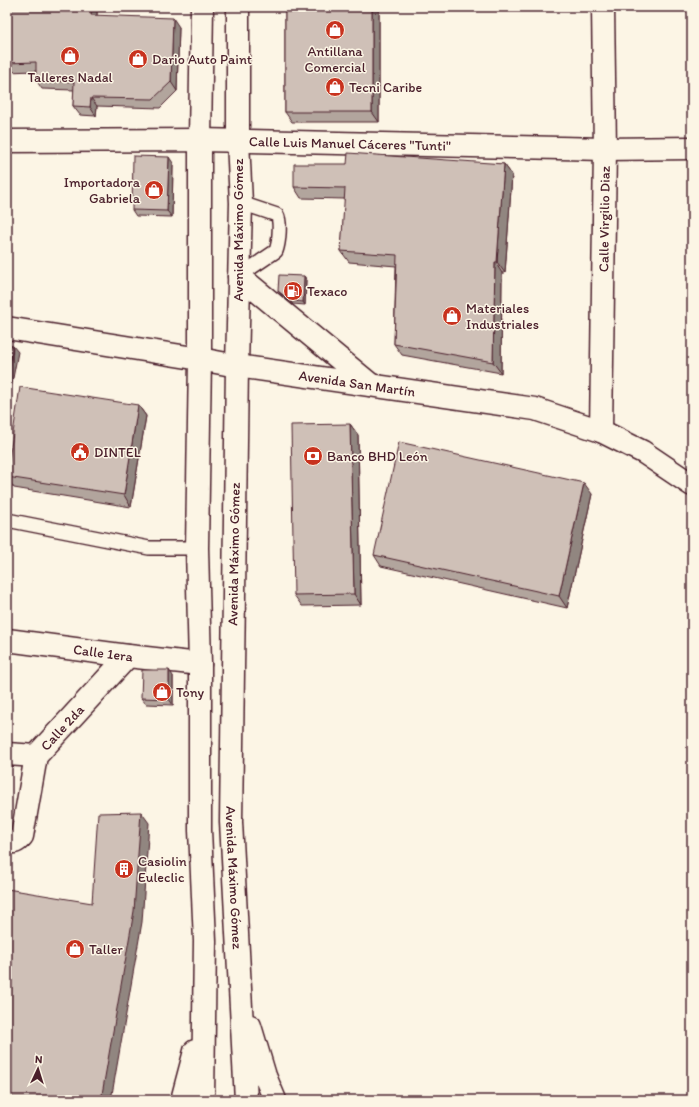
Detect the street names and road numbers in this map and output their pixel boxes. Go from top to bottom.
street label: Calle Luis Manuel Cáceres "Tunti" [249,133,451,154]
street label: Avenida Máximo Gómez [230,158,247,302]
street label: Calle Virgilio Diaz [595,165,613,272]
street label: Avenida San Martín [298,367,417,400]
street label: Avenida Máximo Gómez [224,482,244,626]
street label: Calle 1era [72,640,135,665]
street label: Calle 2da [37,701,88,754]
street label: Avenida Máximo Gómez [222,806,246,950]

